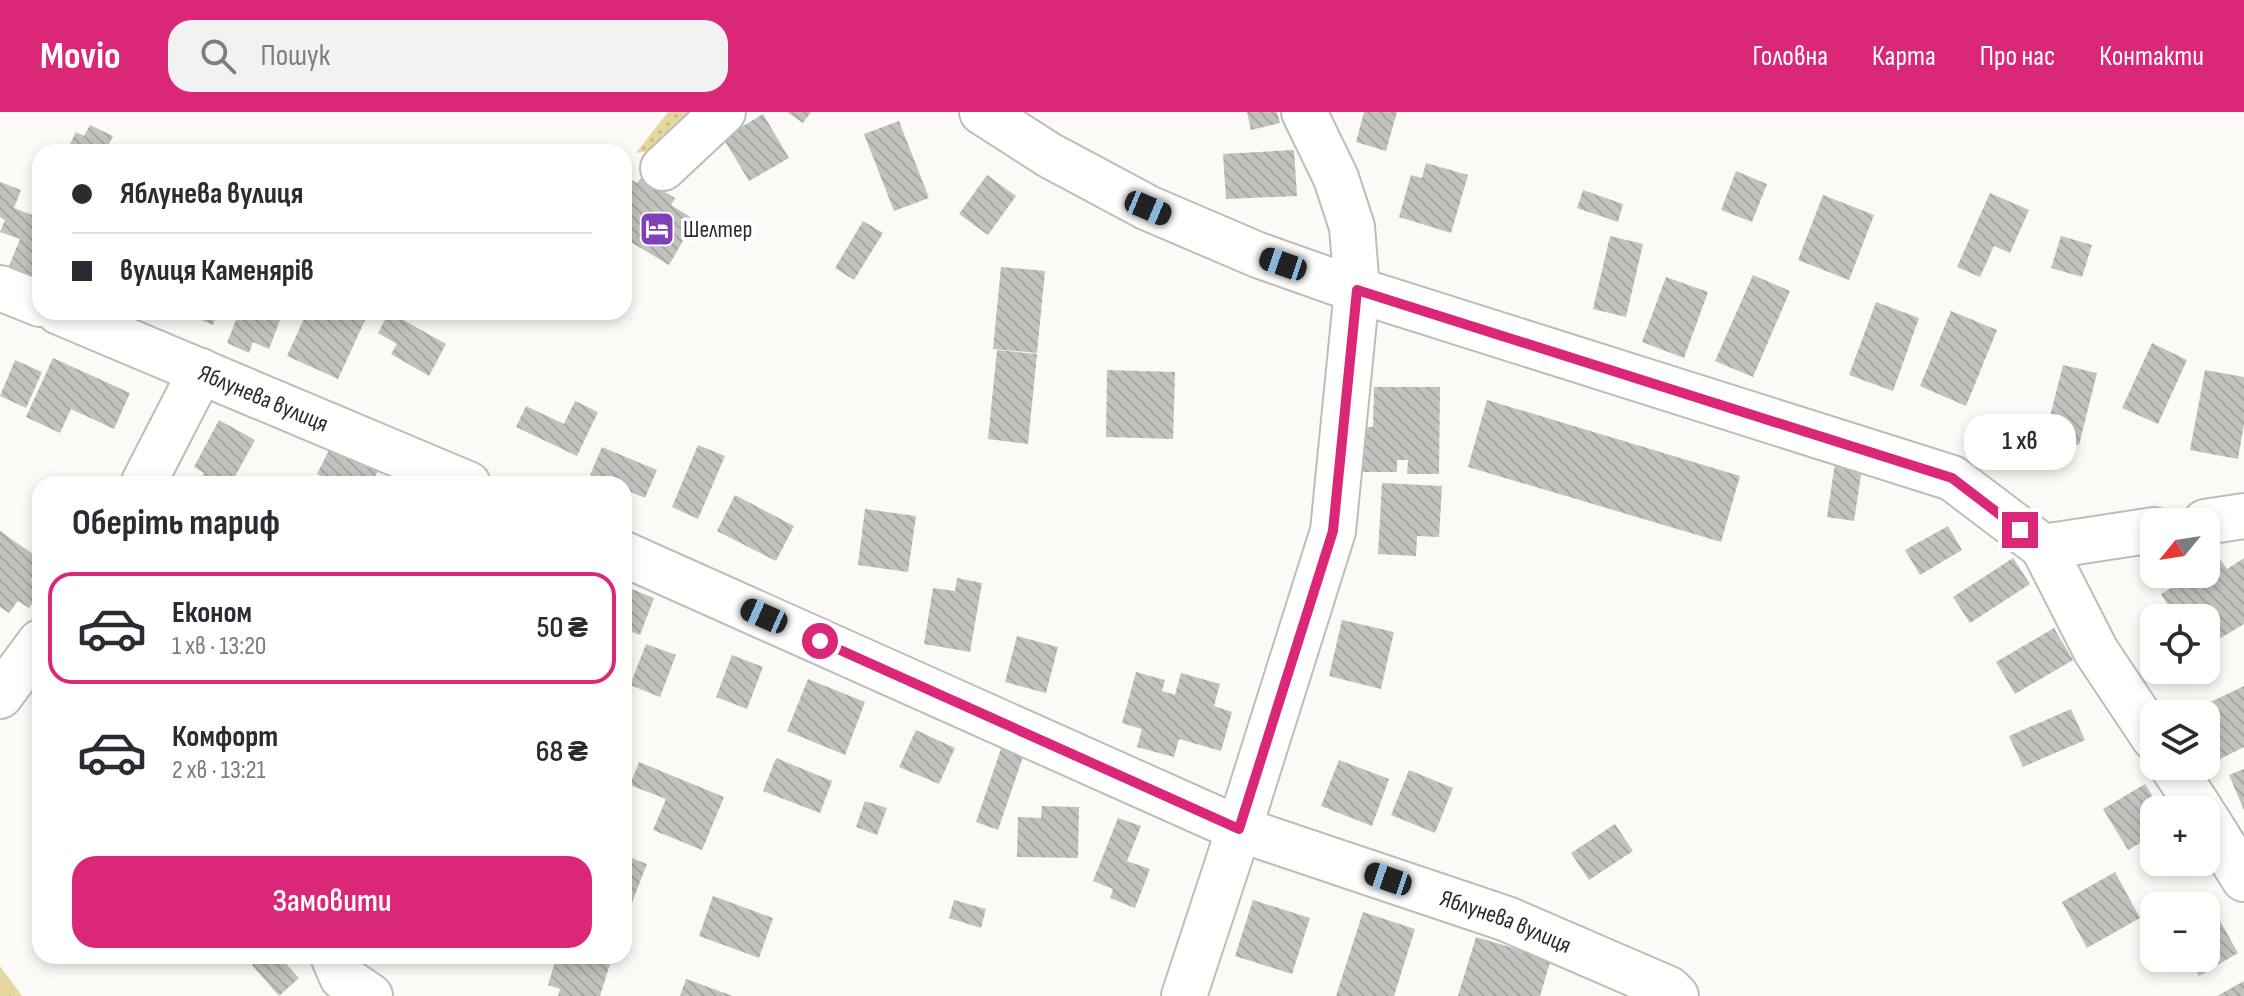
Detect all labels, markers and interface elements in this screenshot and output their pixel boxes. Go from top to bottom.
search box [168,20,728,92]
text: Movio [40,34,120,79]
icon: search [196,34,240,78]
text: Пошук [260,38,330,74]
text: Головна [1752,40,1828,73]
text: Карта [1872,40,1936,73]
text: Про нас [1980,40,2055,73]
text: Контакти [2099,40,2204,73]
text: Яблунева вулиця [120,176,303,212]
car [1121,188,1175,228]
hotel icon: Шелтер [638,210,676,248]
place label: Шелтер [683,215,753,244]
car [1256,245,1310,283]
text: вулиця Каменярів [120,253,314,289]
street label: Яблунева вулиця [194,358,333,439]
callout: 1 хв [1964,414,2076,470]
text: 1 хв [2002,426,2038,457]
text: Оберіть тариф [72,502,280,545]
north arrow [2140,508,2220,588]
map controls [2140,508,2220,972]
route end [2002,512,2038,548]
icon: car [76,592,148,664]
text: Економ [172,595,252,631]
car [737,595,791,637]
button: locate [2140,604,2220,684]
text: 50 ₴ [537,610,588,646]
route start [802,623,838,659]
text: 1 хв · 13:20 [172,631,266,662]
button: layers [2140,700,2220,780]
icon: car [76,716,148,788]
text: Комфорт [172,719,278,755]
text: 68 ₴ [536,734,588,770]
text: 2 хв · 13:21 [172,755,266,786]
button: + [2140,796,2220,876]
button: Замовити [72,856,592,948]
car [1361,860,1415,898]
street label: Яблунева вулиця [1436,884,1576,960]
button: − [2140,892,2220,972]

